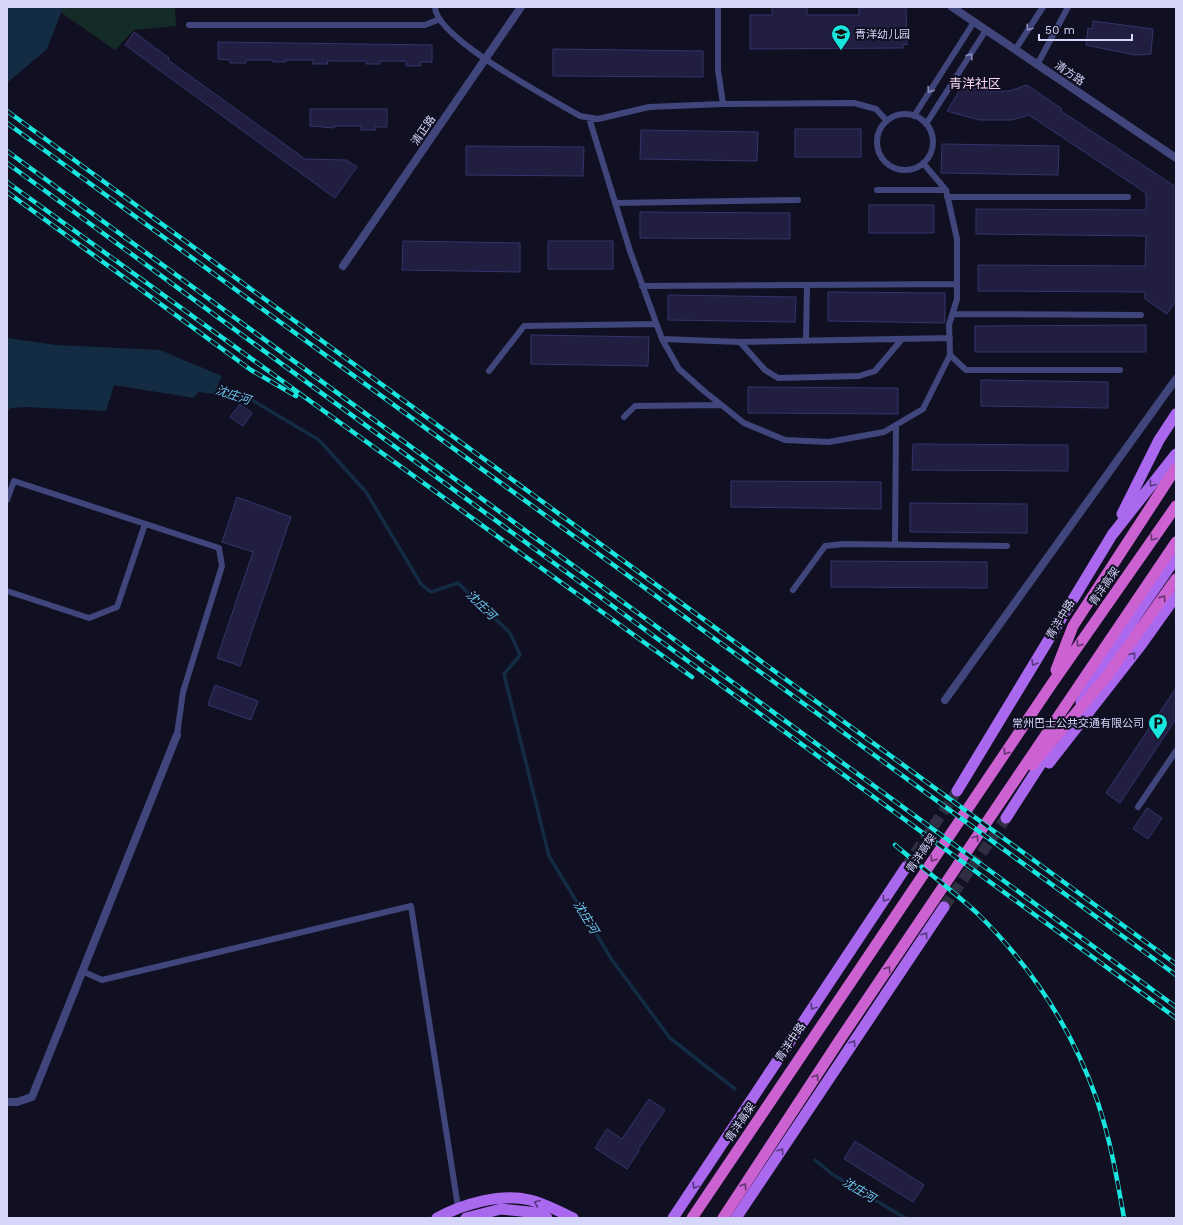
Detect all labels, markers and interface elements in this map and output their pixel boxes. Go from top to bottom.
scale bar [1039,16,1132,42]
school or university icon: 青洋幼儿园 [830,23,852,51]
text: 50 m [1045,23,1075,37]
one-way arrow [1026,24,1034,31]
place label: 青洋幼儿园 [855,28,910,41]
one-way arrow [965,53,973,60]
street label: 清方路 [1052,59,1087,88]
district label: 青洋社区 [949,76,1001,91]
one-way arrow [928,86,935,93]
street label: 清正路 [409,113,438,148]
water label: 沈庄河 [214,383,254,408]
one-way arrow [1149,480,1156,487]
one-way arrow [1151,533,1158,540]
street label: 青洋高架 [1086,565,1122,608]
water label: 沈庄河 [463,587,500,624]
one-way arrow [1158,595,1166,602]
street label: 青洋中路 [1044,597,1077,641]
one-way arrow [1077,640,1084,647]
one-way arrow [1128,653,1135,660]
one-way arrow [1031,659,1038,666]
parking icon: 常州巴士公共交通有限公司 [1147,712,1169,740]
place label: 常州巴士公共交通有限公司 [1012,717,1144,730]
one-way arrow [1003,748,1010,755]
street label: 青洋高架 [904,831,939,875]
one-way arrow [971,835,979,842]
one-way arrow [931,855,938,862]
one-way arrow [882,895,890,902]
water label: 沈庄河 [571,898,602,938]
one-way arrow [921,932,928,939]
one-way arrow [883,966,891,973]
one-way arrow [811,1003,818,1010]
street label: 青洋中路 [773,1020,808,1064]
one-way arrow [848,1040,855,1047]
one-way arrow [811,1074,819,1081]
street label: 青洋高架 [723,1100,758,1144]
one-way arrow [776,1148,783,1155]
water label: 沈庄河 [840,1175,880,1206]
one-way arrow [692,1182,699,1189]
one-way arrow [739,1183,746,1190]
one-way arrow [533,1200,541,1208]

